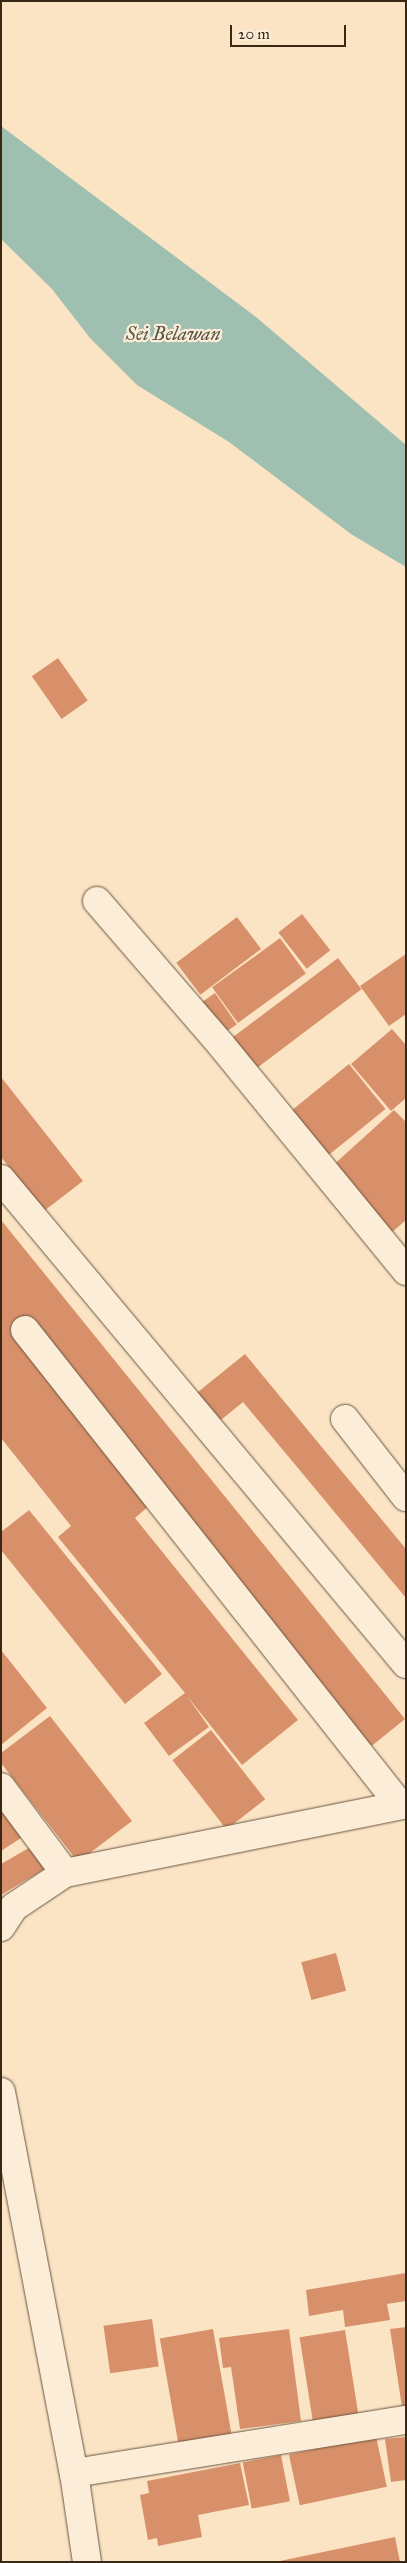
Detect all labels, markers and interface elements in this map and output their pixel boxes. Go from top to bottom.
scale bar [232,15,348,47]
text: 20 m [238,25,270,43]
water label: Sei Belawan [126,323,220,345]

